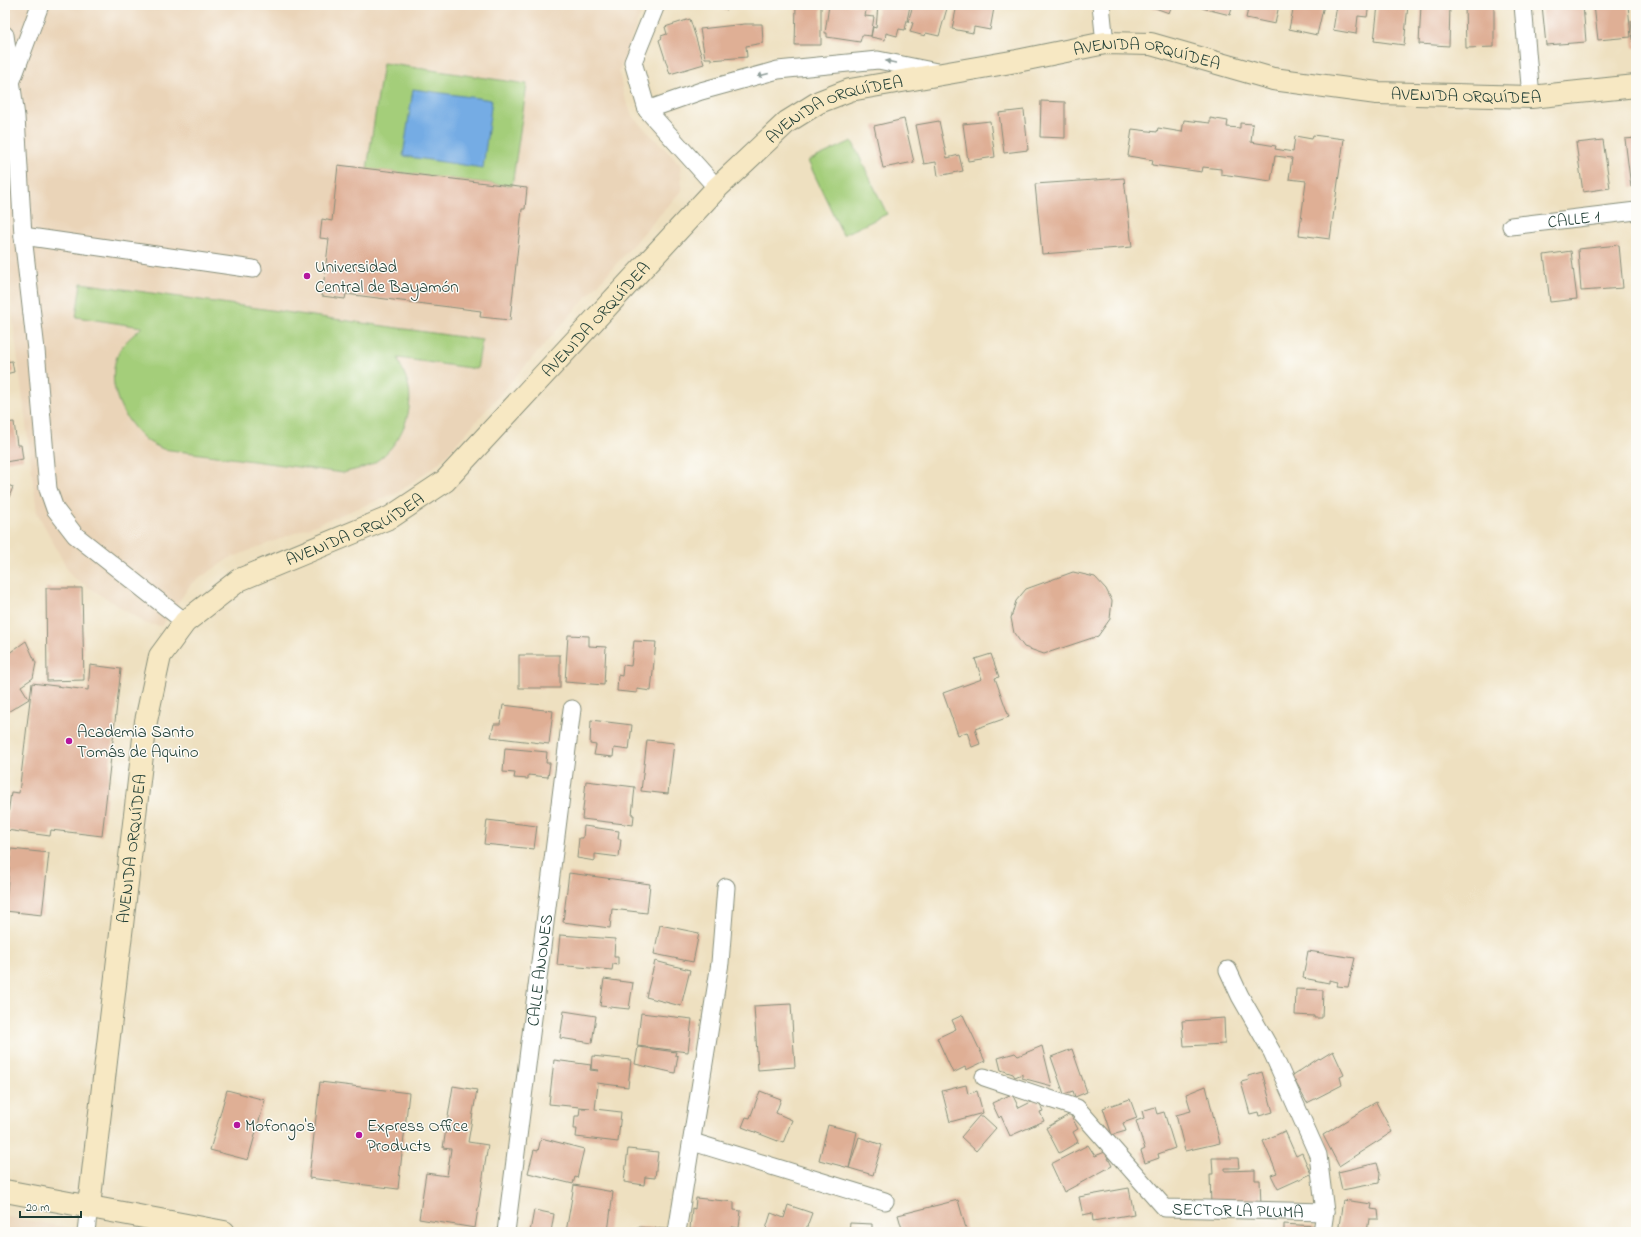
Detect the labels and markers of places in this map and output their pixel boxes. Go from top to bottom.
place label: Universidad Central de Bayamón [315,255,459,301]
marker: Universidad Central de Bayamón [302,271,312,281]
place label: Academia Santo Tomás de Aquino [77,720,199,765]
marker: Academia Santo Tomás de Aquino [64,736,74,746]
place label: Mofongo's [245,1114,315,1141]
place label: Express Office Products [367,1114,468,1159]
marker: Mofongo's [232,1120,242,1130]
marker: Express Office Products [354,1130,364,1140]

